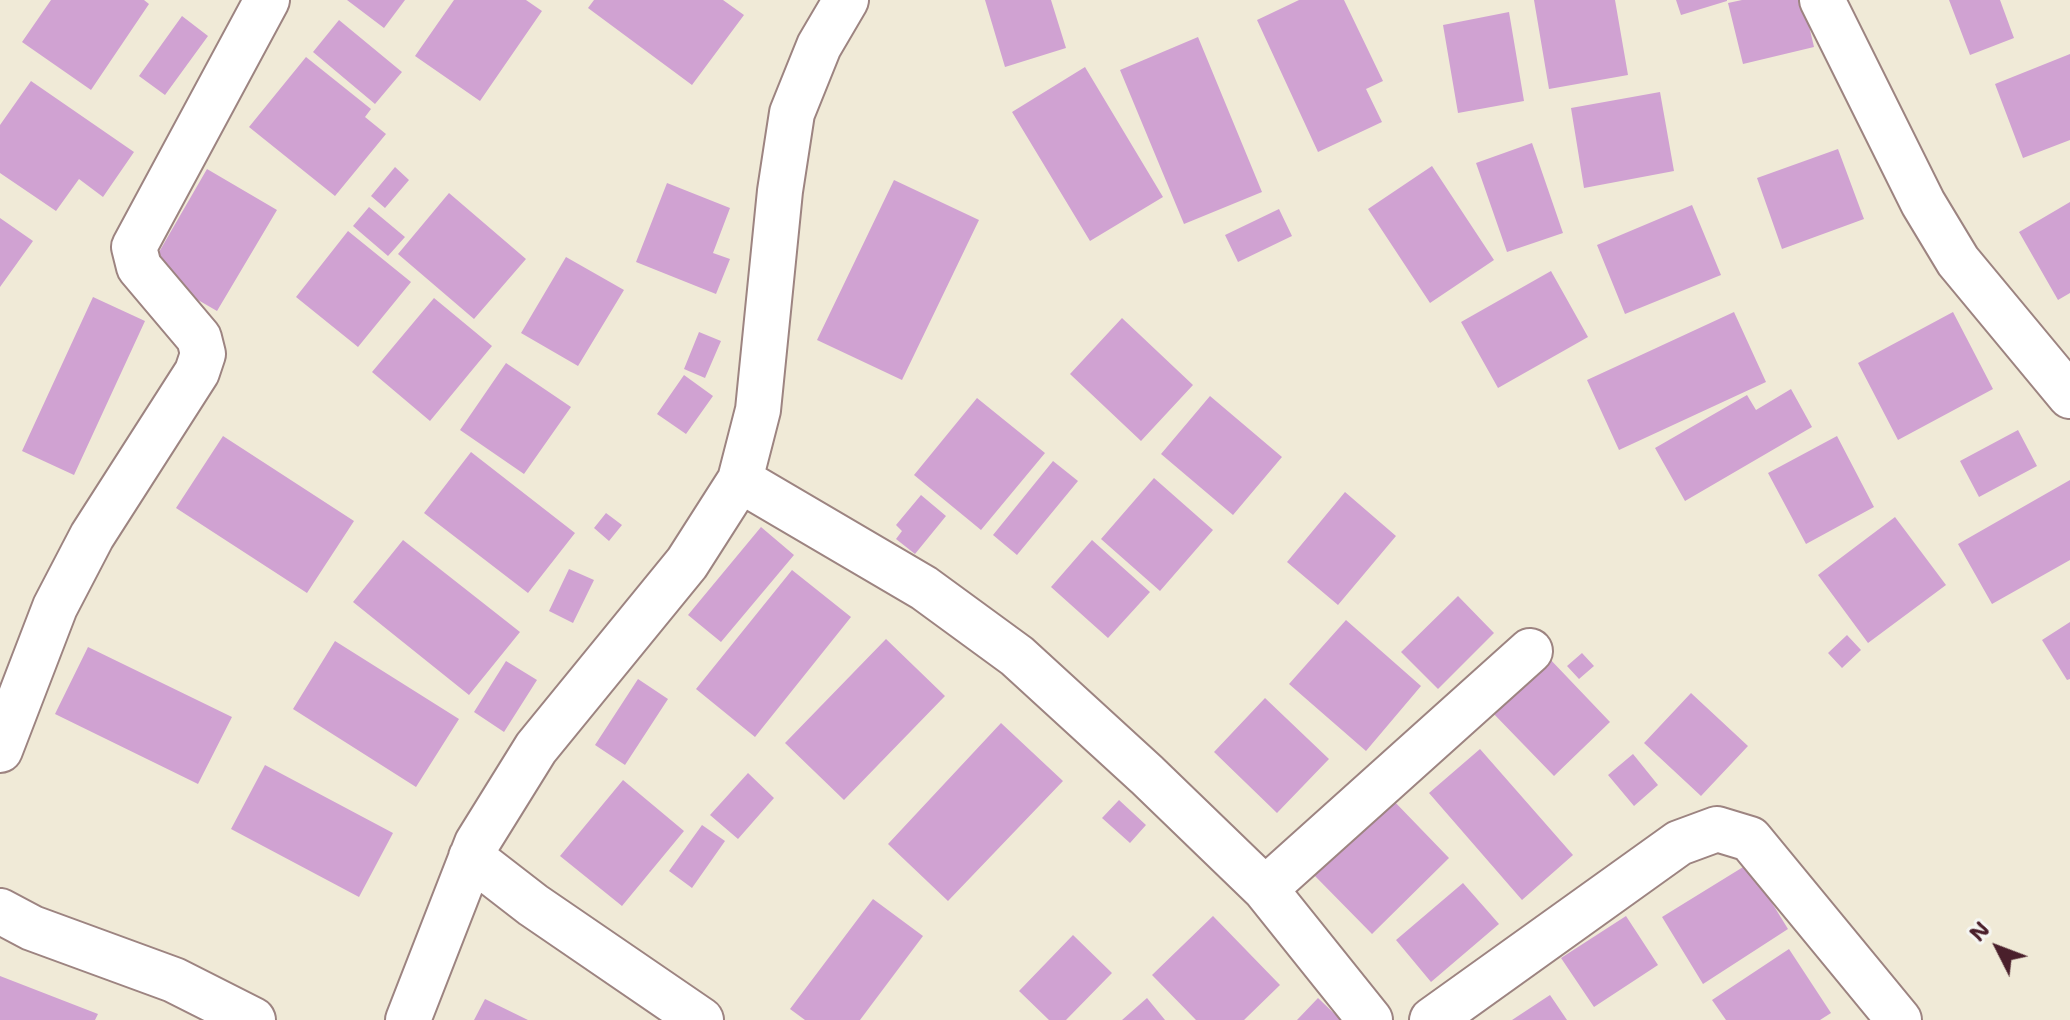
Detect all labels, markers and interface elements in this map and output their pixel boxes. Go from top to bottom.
north arrow [1958,908,2038,988]
text: N [1963,915,1996,948]

